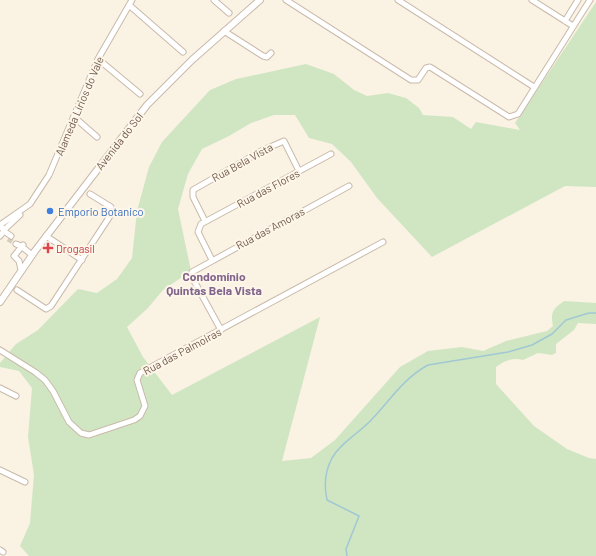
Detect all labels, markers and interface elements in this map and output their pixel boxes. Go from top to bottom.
street label: Alameda Lírios do Vale [52,54,106,158]
street label: Avenida do Sol [93,110,145,172]
street label: Rua Bela Vista [209,140,275,184]
street label: Rua das Flores [234,166,302,210]
street label: Rua das Amoras [233,204,307,252]
place label: Emporio Botanico [58,205,144,218]
marker: Emporio Botanico [45,206,55,216]
place label: Drogasil [56,242,95,255]
marker: Drogasil [43,243,53,253]
district label: Condomínio Quintas Bela Vista [166,269,262,297]
street label: Rua das Palmoiras [141,325,223,377]

